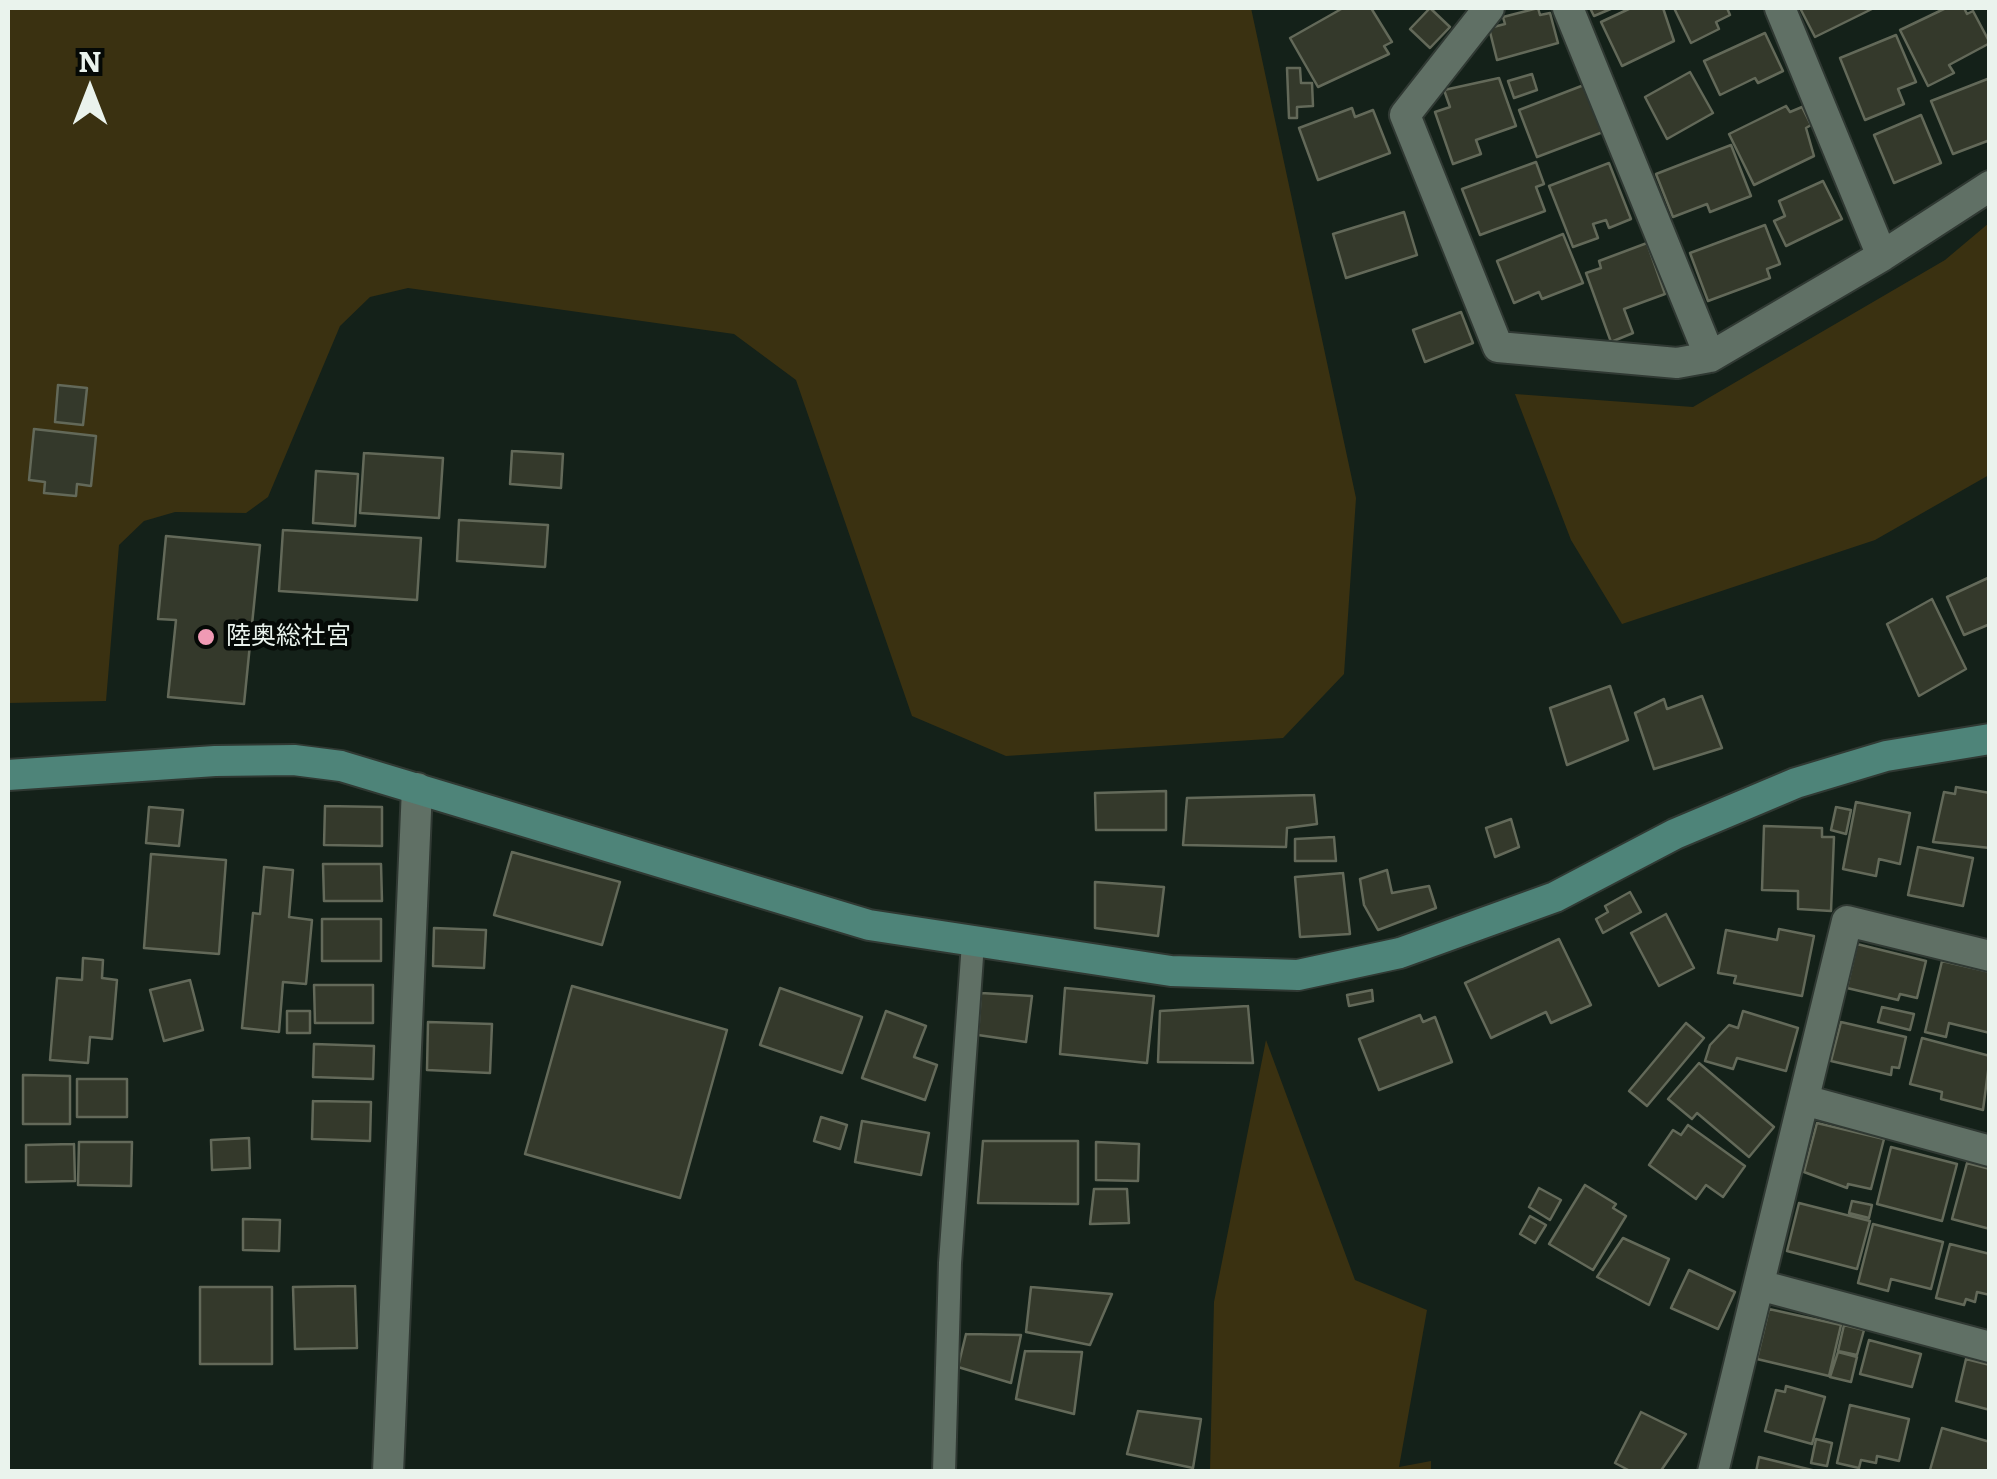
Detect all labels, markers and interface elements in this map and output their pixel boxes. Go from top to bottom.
text: N [78,39,102,81]
north arrow [40,40,140,140]
place label: 陸奥総社宮 [226,622,351,652]
marker: 陸奥総社宮 [195,626,217,648]

